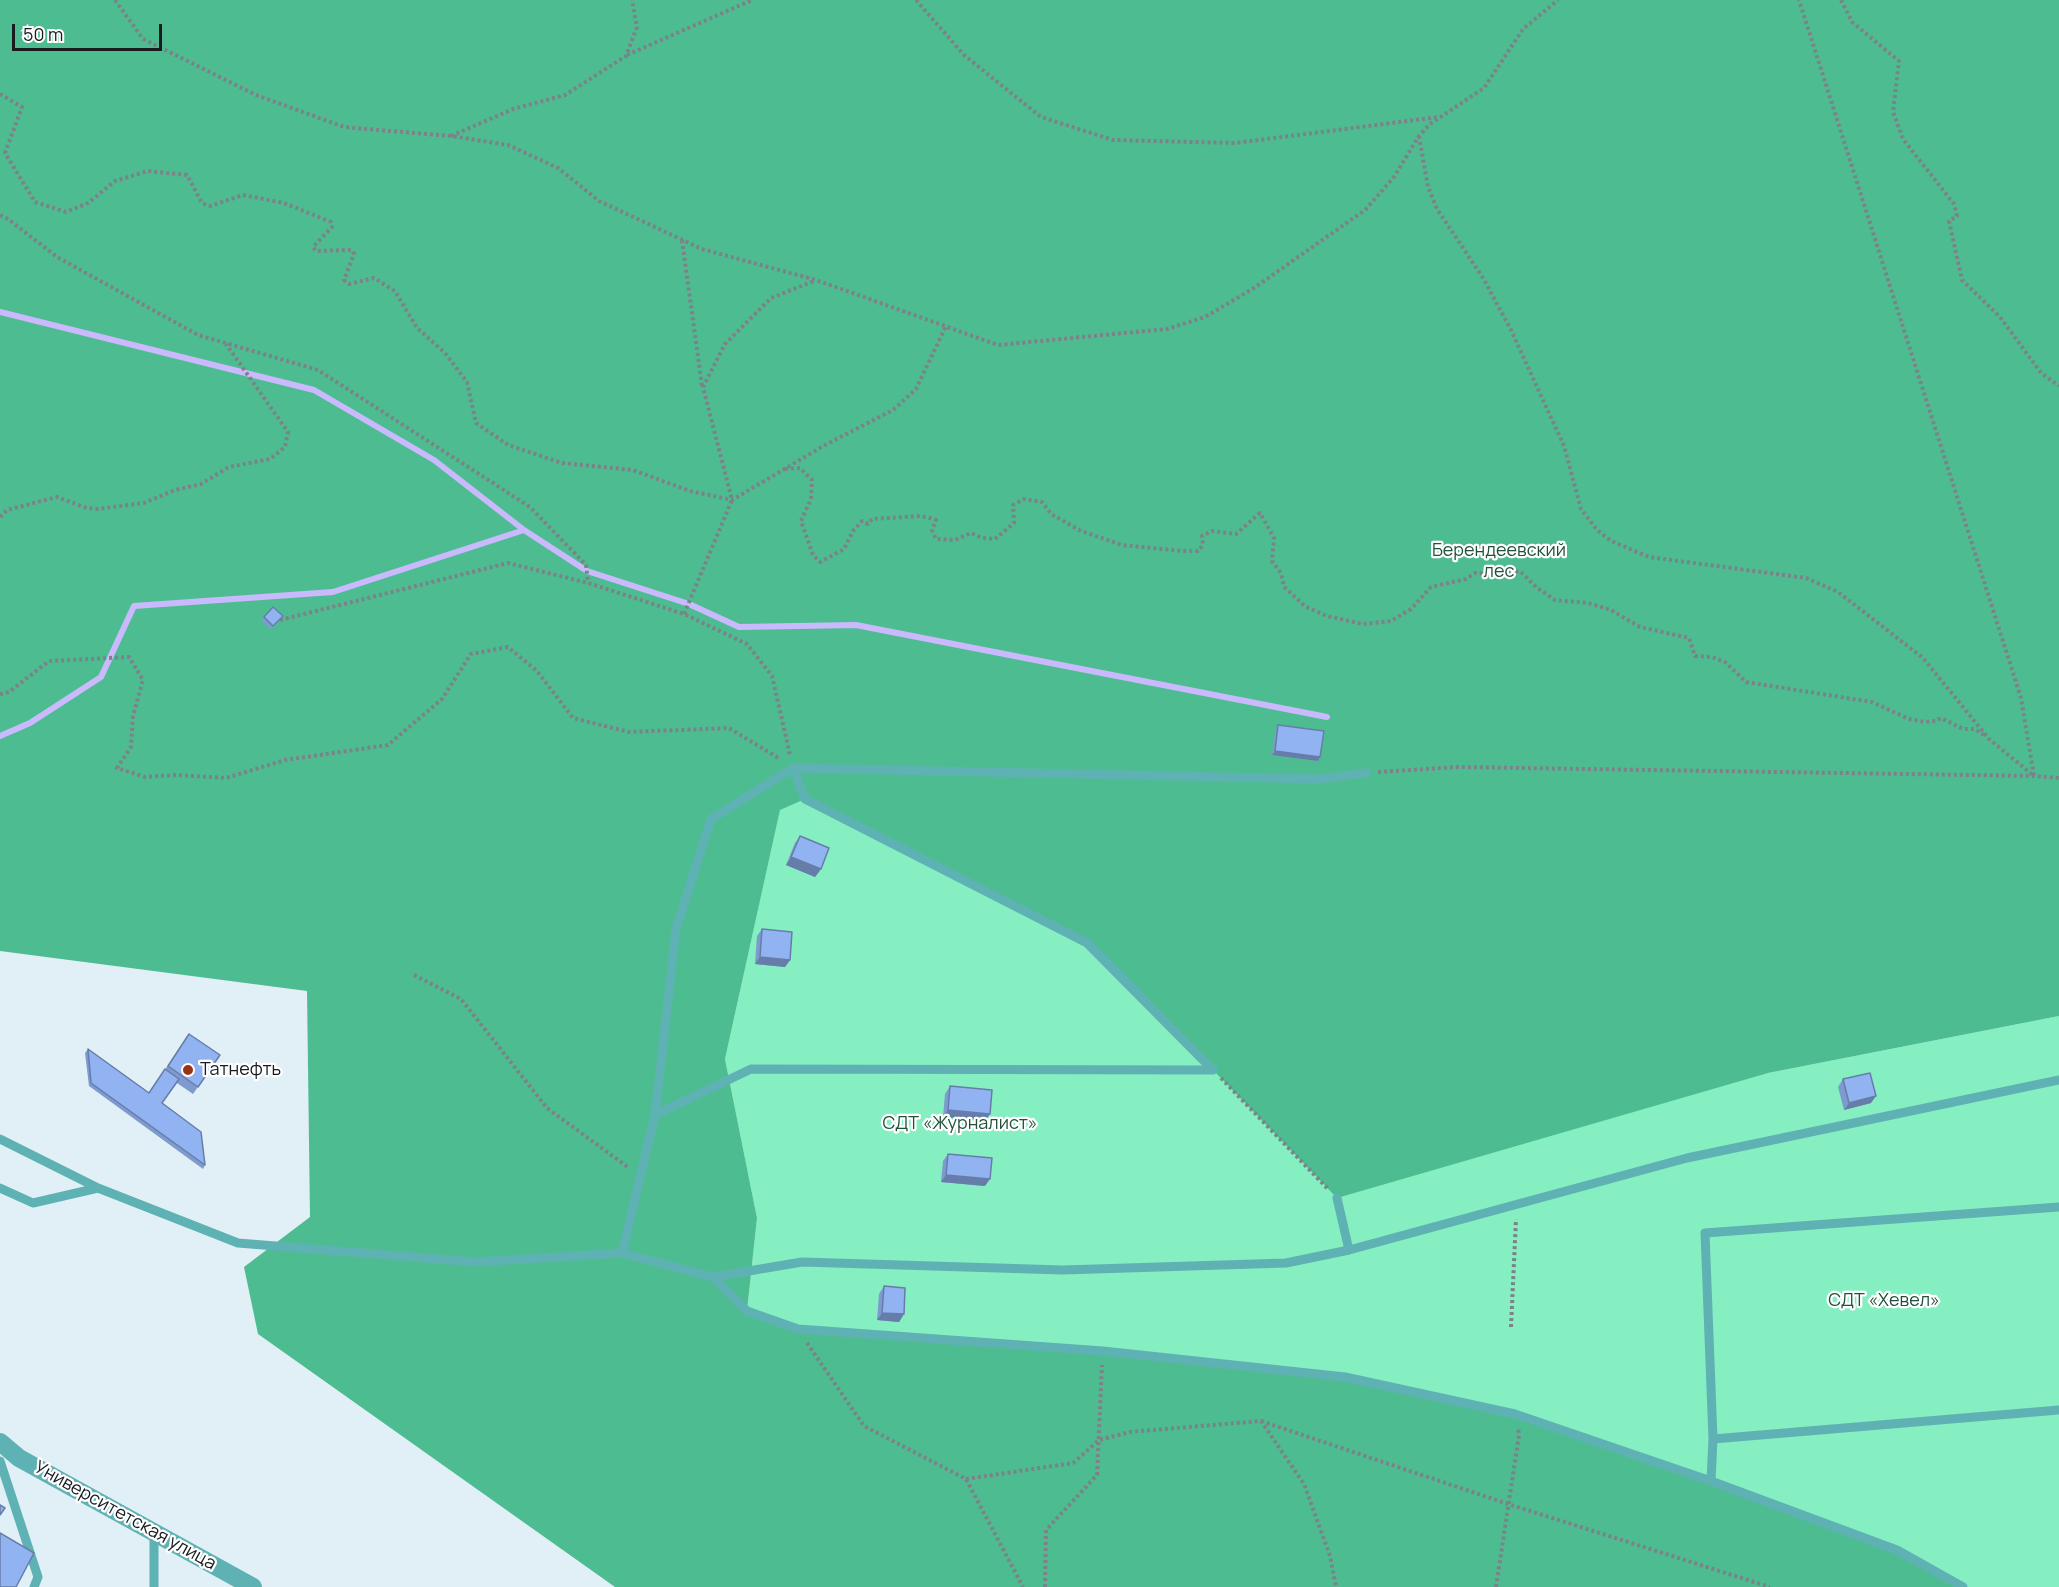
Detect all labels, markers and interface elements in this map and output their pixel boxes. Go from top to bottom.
scale bar [15,12,165,50]
text: 50 m [23,22,63,46]
park label: Берендеевский лес [1432,540,1566,582]
place label: Татнефть [200,1059,281,1081]
marker: Татнефть [181,1063,195,1077]
park label: СДТ «Журналист» [883,1113,1037,1135]
park label: СДТ «Хевел» [1828,1290,1940,1312]
street label: Университетская улица [30,1457,220,1575]

